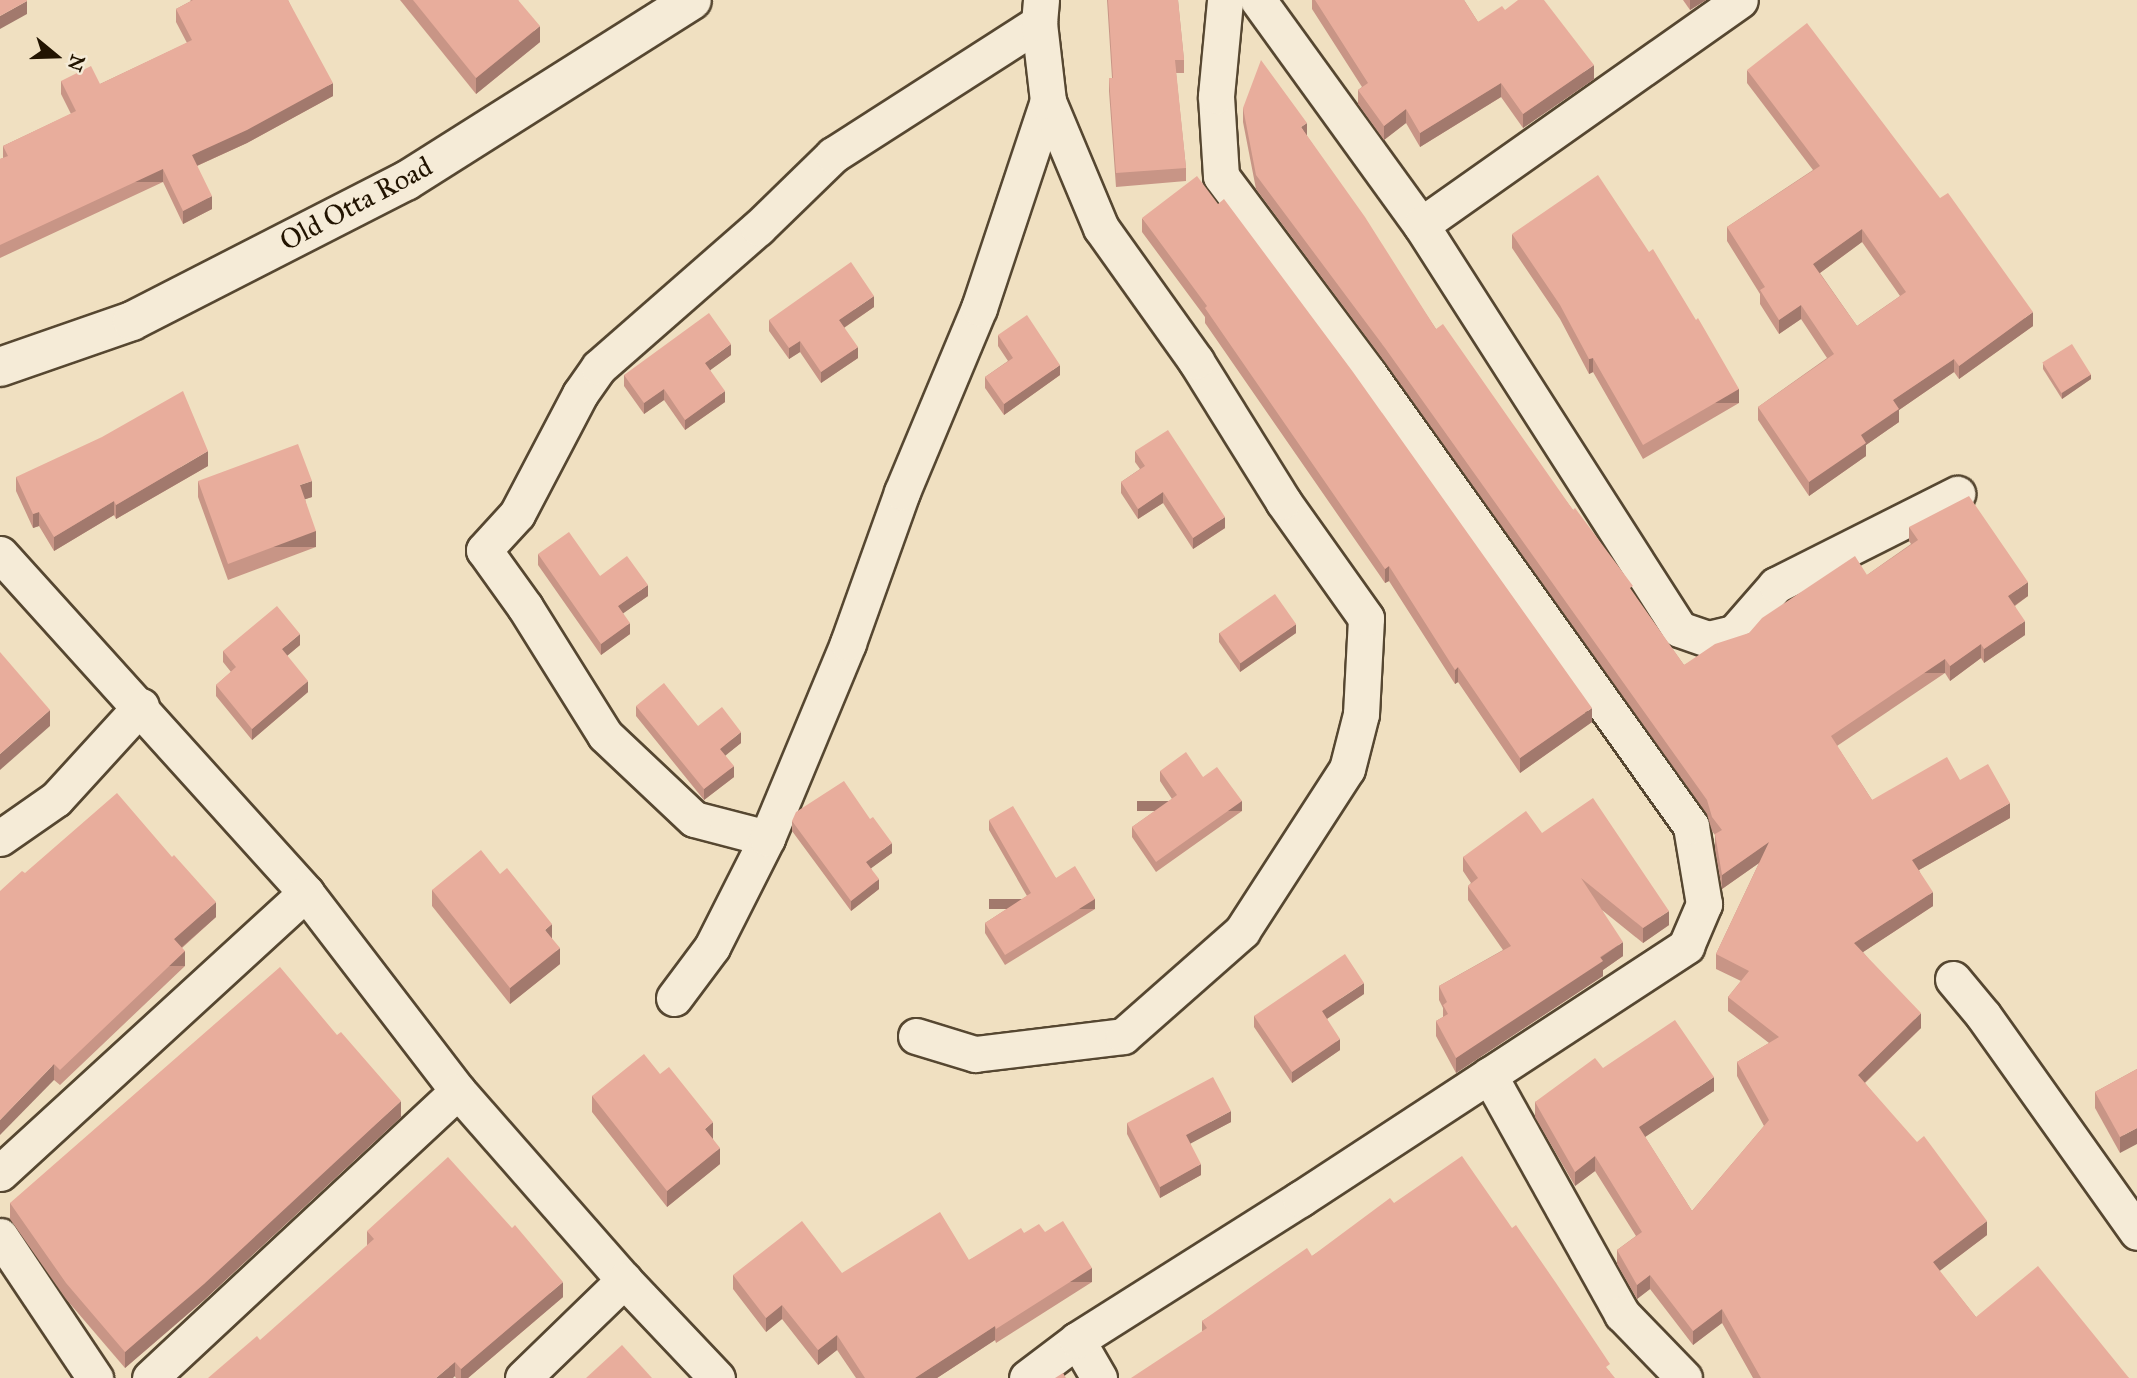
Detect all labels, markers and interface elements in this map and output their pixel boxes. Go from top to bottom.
north arrow [21,21,91,91]
text: N [63,52,90,74]
street label: Old Otta Road [274,150,438,258]

